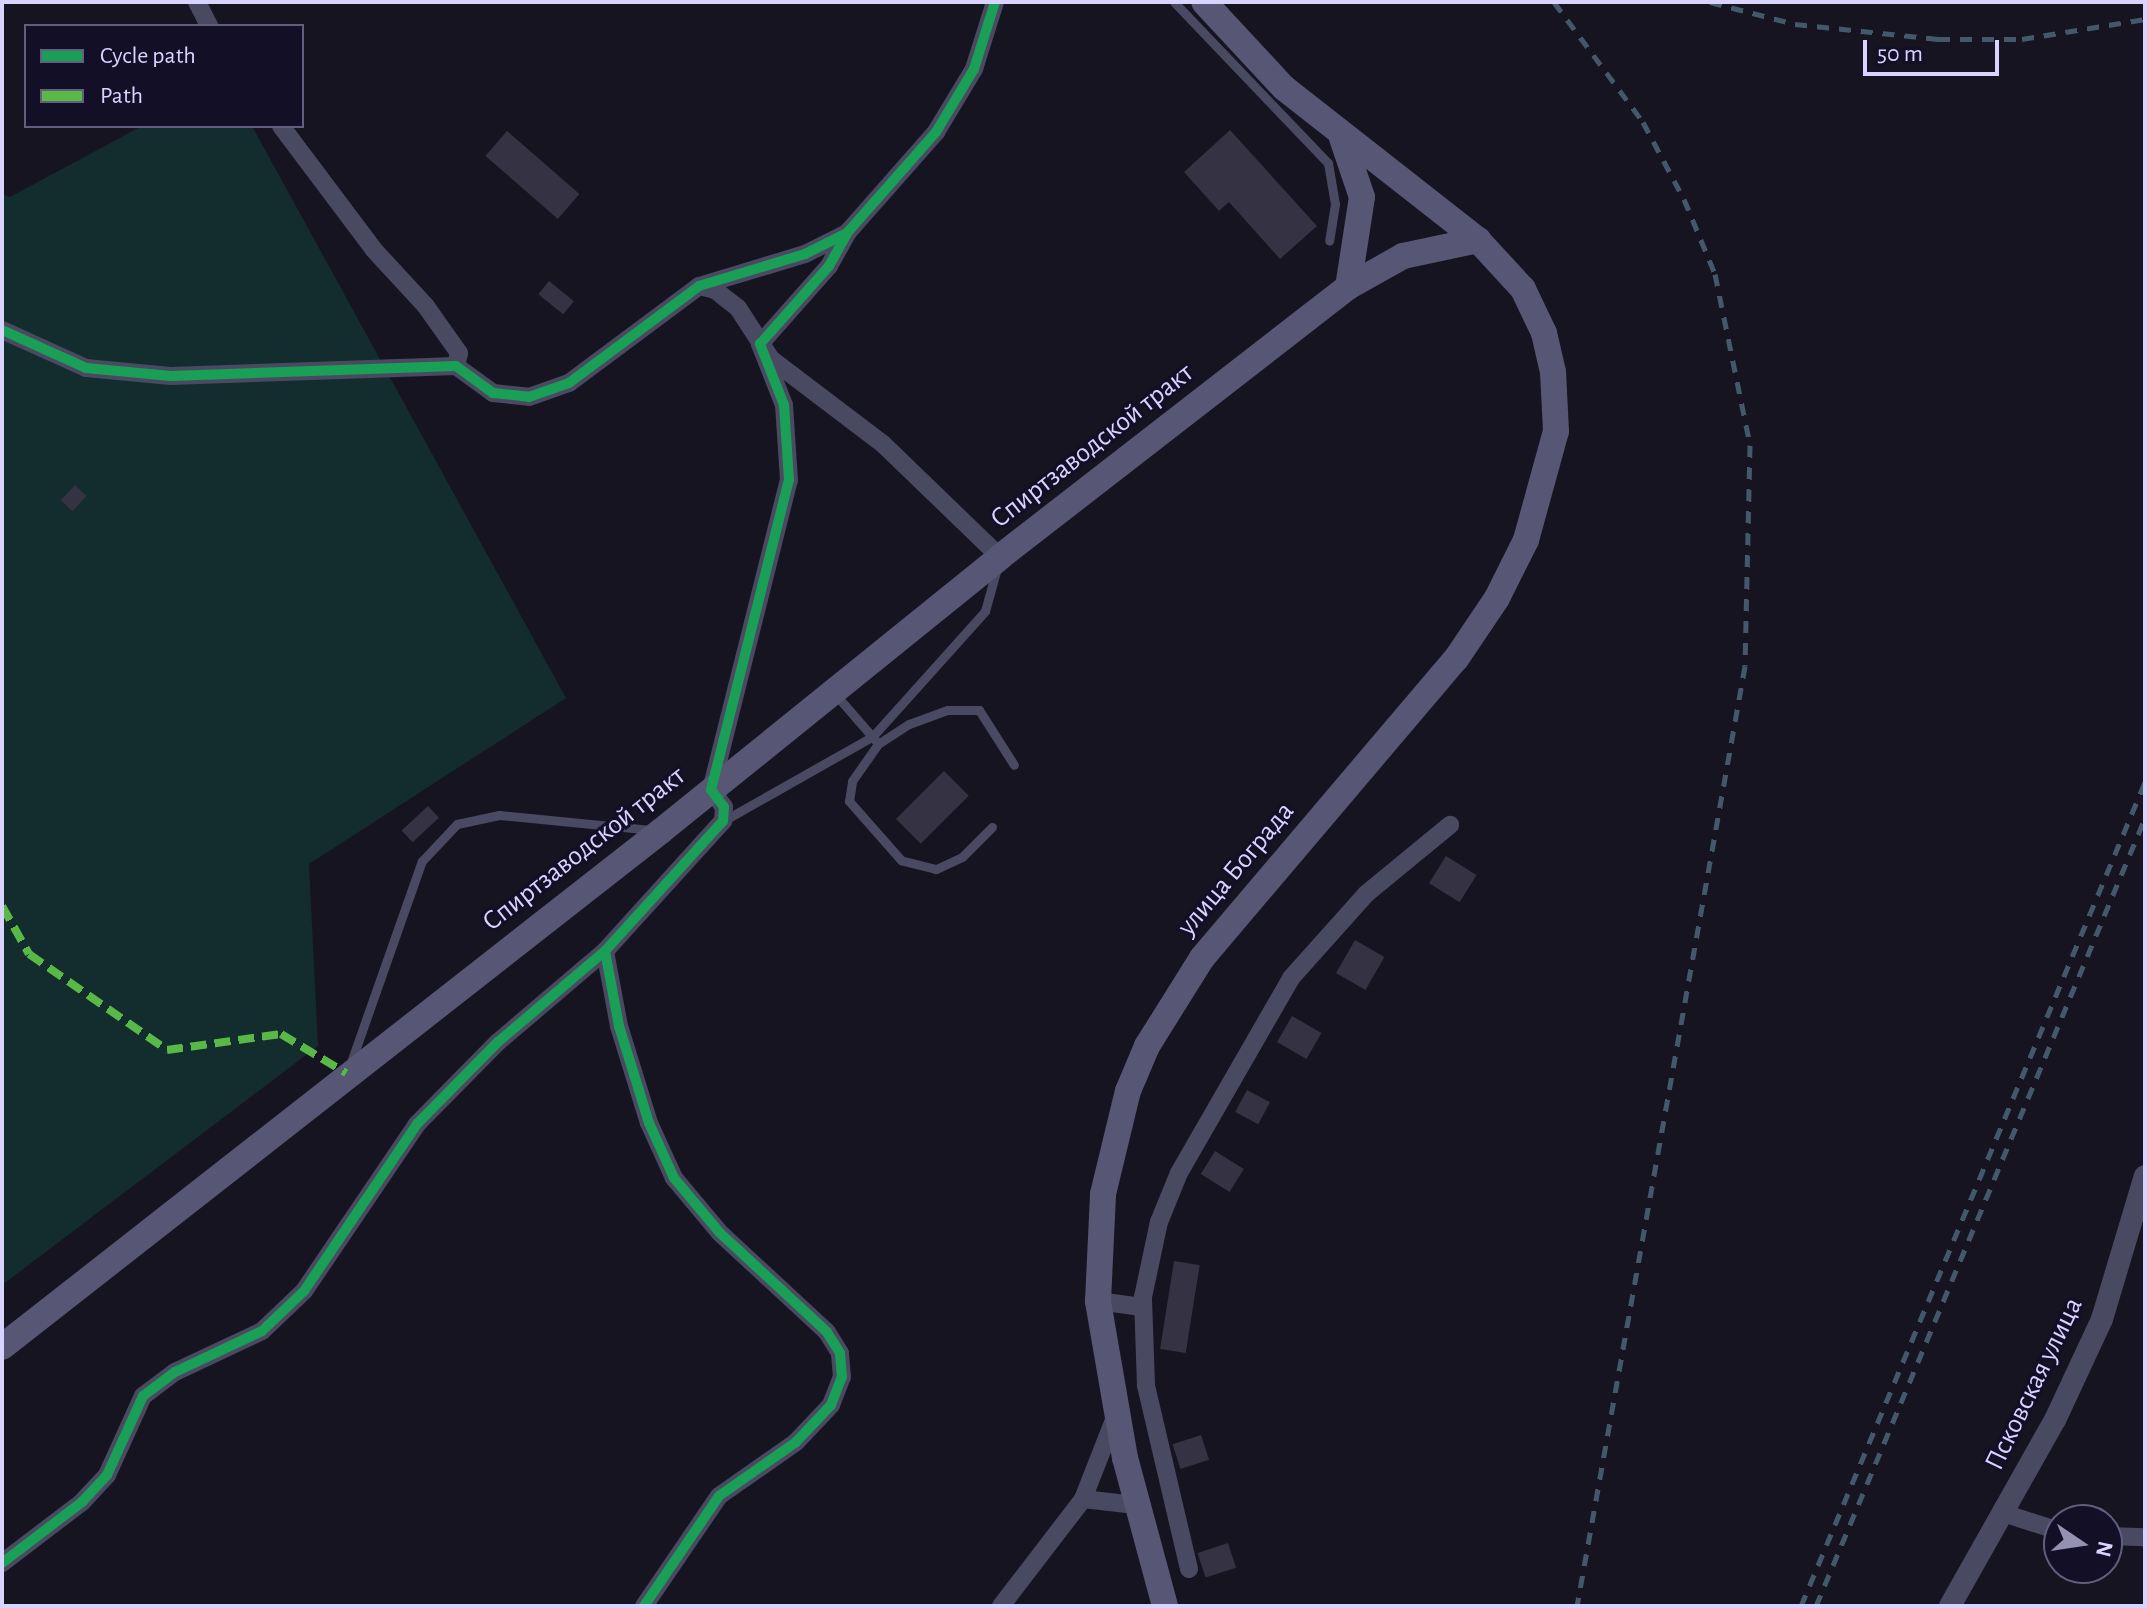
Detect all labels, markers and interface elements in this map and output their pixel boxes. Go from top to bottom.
legend [24,24,304,128]
scale bar [1867,24,2003,74]
text: 50 m [1877,42,1923,66]
text: Cycle path [100,44,196,68]
text: Path [100,84,143,108]
street label: Спиртзаводской тракт [984,356,1200,536]
street label: Спиртзаводской тракт [476,759,692,939]
street label: улица Бограда [1170,795,1302,943]
street label: Псковская улица [1978,1292,2090,1476]
north arrow [2043,1504,2123,1584]
text: N [2092,1539,2117,1559]

